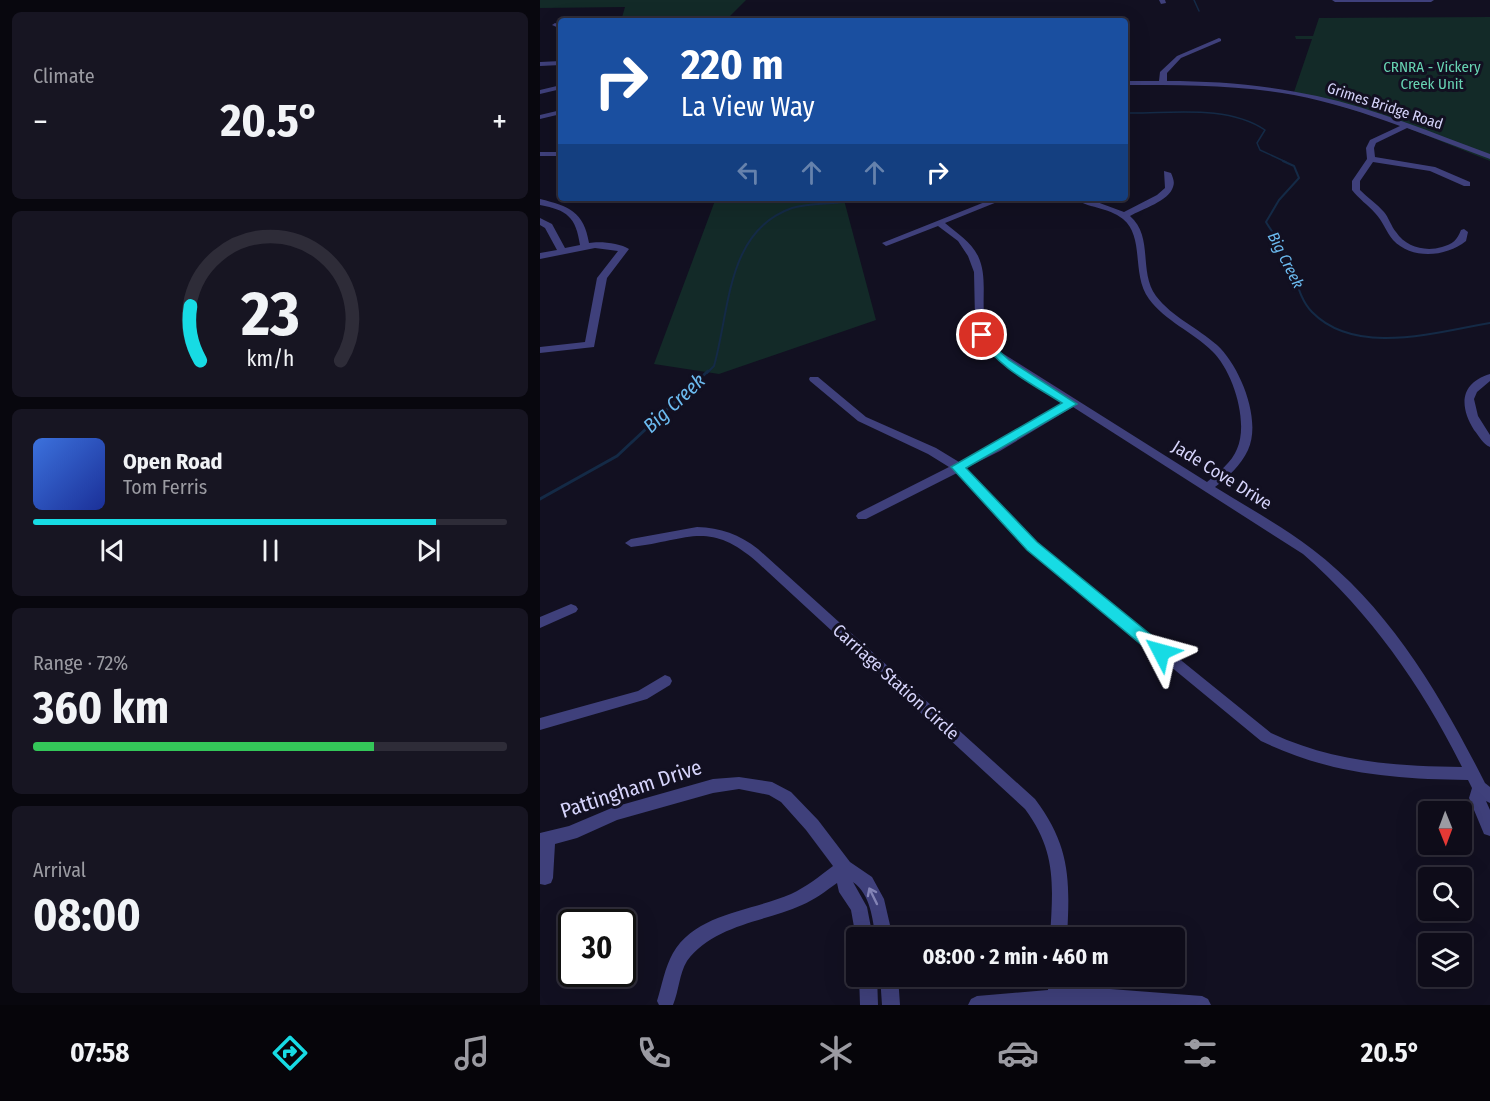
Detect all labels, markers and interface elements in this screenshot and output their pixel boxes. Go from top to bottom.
text: 220 m [681,40,784,90]
icon: right [582,42,660,120]
park label: CRNRA - Vickery Creek Unit [1383,58,1481,93]
text: Climate [33,64,95,88]
street label: Grimes Bridge Road [1325,79,1445,133]
text: La View Way [681,91,815,123]
text: 20.5° [220,94,319,148]
text: − [33,102,48,142]
text: + [492,102,507,142]
icon: left [732,156,765,189]
icon: ahead [795,156,828,189]
icon: ahead [858,156,891,189]
icon: right [921,156,954,189]
water label: Big Creek [1264,229,1308,291]
text: 23 [240,277,299,352]
pin [956,309,1007,360]
icon: arrive [965,318,998,351]
text: km/h [246,346,294,372]
water label: Big Creek [638,368,710,438]
street label: Jade Cove Drive [1168,436,1276,515]
text: Open Road [123,448,223,475]
text: Tom Ferris [123,475,207,499]
icon: previous [96,534,129,567]
icon: pause [254,534,287,567]
icon: next [412,534,445,567]
street label: Carriage Station Circle [828,619,964,745]
position arrow [1129,620,1193,684]
text: Range · 72% [33,651,128,675]
text: 360 km [33,681,169,735]
street label: Pattingham Drive [557,754,705,824]
north arrow [1418,801,1472,855]
map controls [1418,801,1472,987]
text: Arrival [33,858,86,882]
button: search [1418,867,1472,921]
text: 08:00 [33,888,141,942]
one-way arrow [867,888,879,906]
speed limit sign: 30 [558,909,636,987]
button: layers [1418,933,1472,987]
text: 08:00 · 2 min · 460 m [922,943,1109,970]
icon: directions [269,1032,311,1074]
icon: music [451,1032,493,1074]
icon: phone [633,1032,675,1074]
icon: climate [815,1032,857,1074]
icon: car [997,1032,1039,1074]
icon: filters [1179,1032,1221,1074]
text: 07:58 [70,1037,130,1069]
text: 20.5° [1361,1037,1420,1069]

